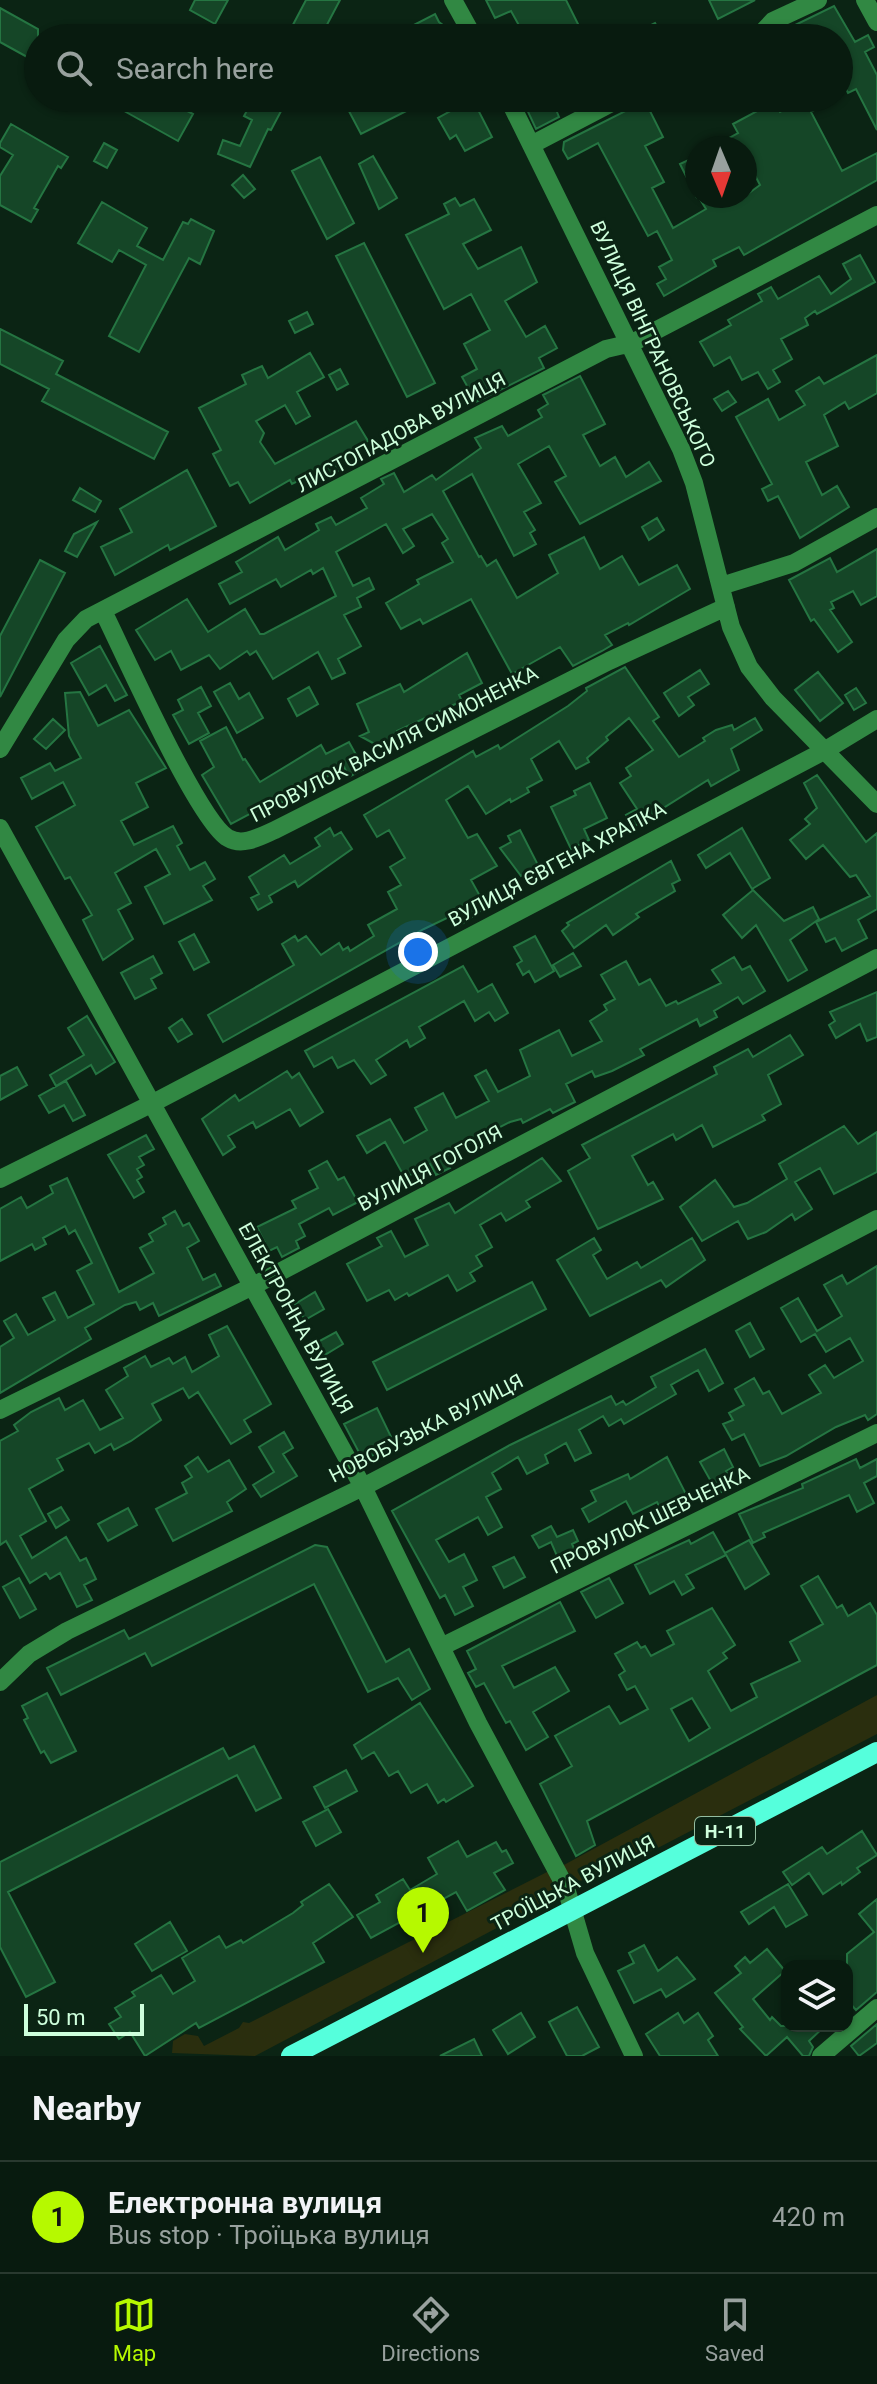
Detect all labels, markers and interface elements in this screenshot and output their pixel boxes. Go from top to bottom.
search box [24,24,853,112]
icon: search [52,46,96,90]
text: Search here [116,51,274,86]
north arrow [685,136,757,208]
street label: ВУЛИЦЯ ВІНГРАНОВСЬКОГО [585,217,721,471]
street label: ЛИСТОПАДОВА ВУЛИЦЯ [292,367,510,497]
street label: ПРОВУЛОК ВАСИЛЯ СИМОНЕНКА [246,661,542,827]
street label: ВУЛИЦЯ ЄВГЕНА ХРАПКА [444,796,670,932]
your location [398,932,438,972]
street label: ВУЛИЦЯ ГОГОЛЯ [354,1120,506,1216]
street label: ЕЛЕКТРОННА ВУЛИЦЯ [233,1218,359,1418]
street label: НОВОБУЗЬКА ВУЛИЦЯ [325,1369,527,1487]
street label: ПРОВУЛОК ШЕВЧЕНКА [546,1461,754,1579]
road number: Н-11 [695,1817,755,1845]
street label: ТРОЇЦЬКА ВУЛИЦЯ [487,1830,659,1936]
pin: 1 [397,1887,449,1953]
map controls [781,1960,853,2032]
button: layers [781,1960,853,2032]
scale bar [24,2000,144,2036]
text: 50 m [36,2005,85,2030]
text: Nearby [32,2088,141,2128]
text: Електронна вулиця [108,2185,382,2220]
text: 1 [51,2202,65,2232]
text: 420 m [772,2202,845,2232]
text: Bus stop · Троїцька вулиця [108,2220,430,2250]
tab: Map [112,2293,156,2366]
tab: Directions [381,2293,480,2366]
tab: Saved [705,2293,765,2366]

